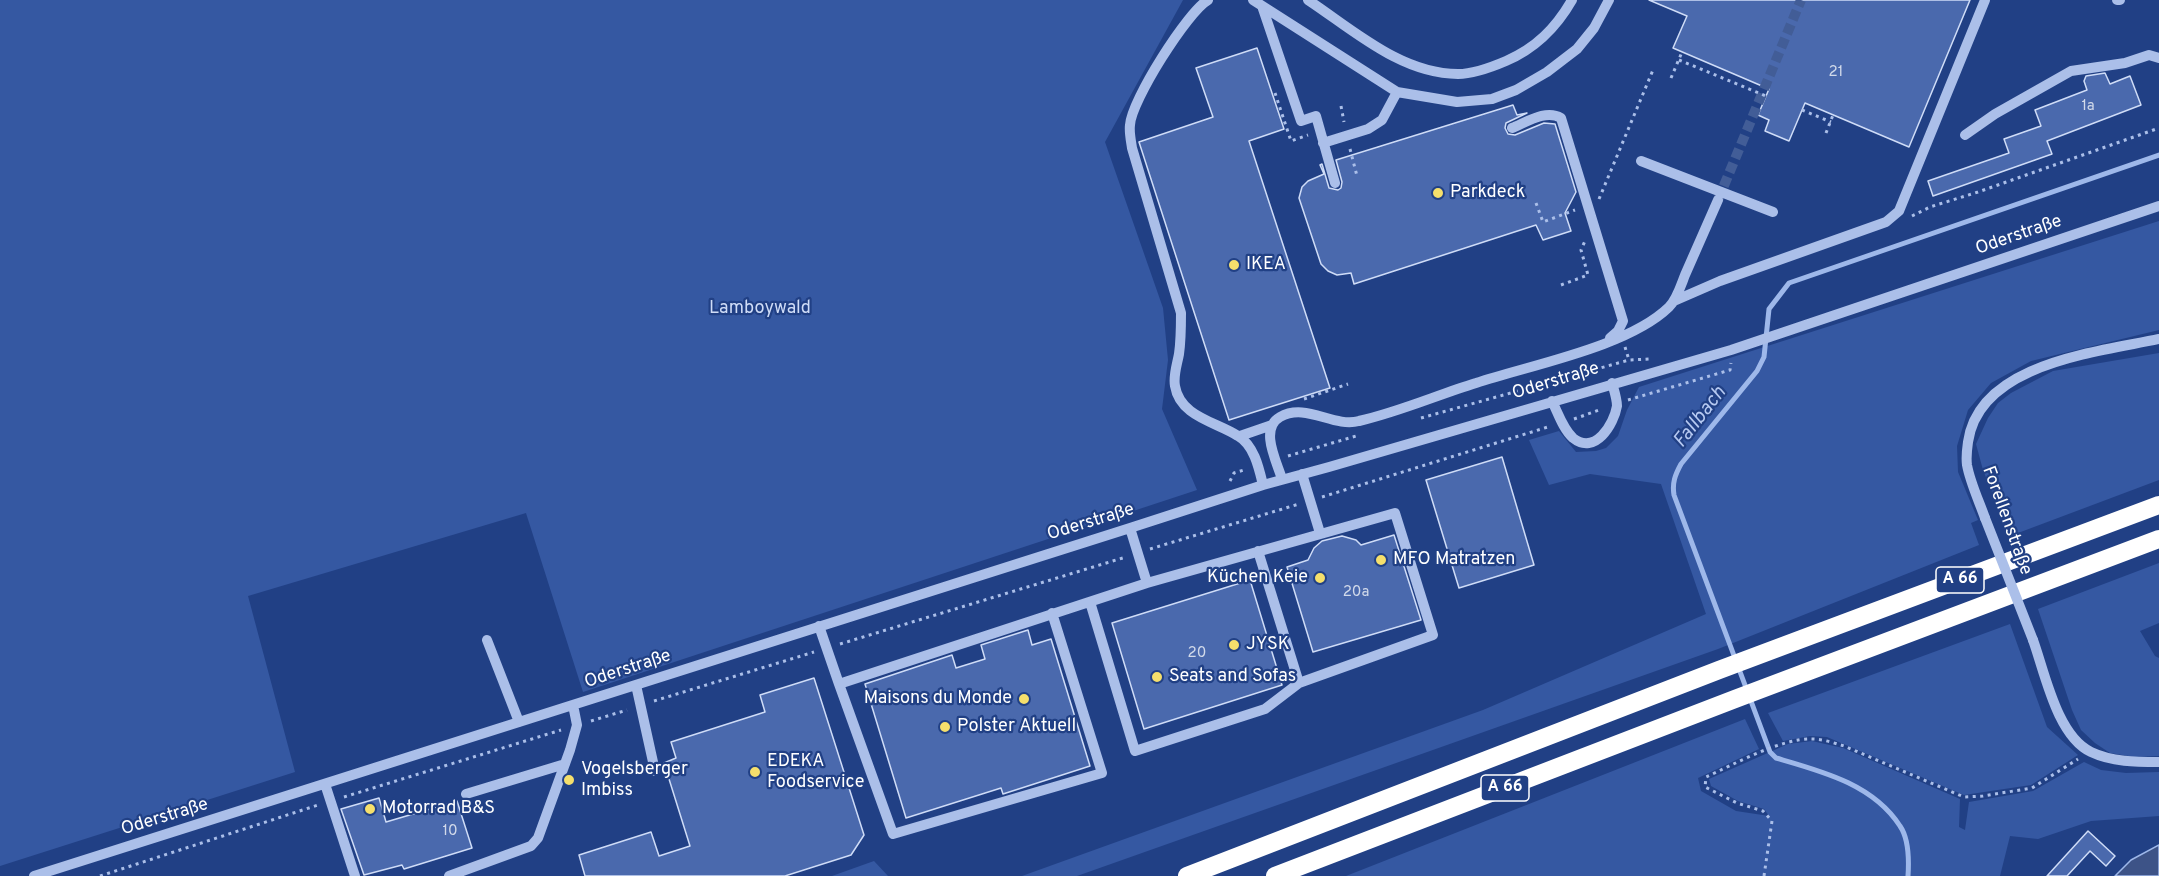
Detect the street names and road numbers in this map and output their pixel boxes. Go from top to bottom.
street label: Oderstraße [1973,211,2065,261]
street label: Oderstraße [1510,359,1602,405]
street label: Forellenstraße [1976,464,2036,578]
street label: Oderstraße [1045,500,1137,546]
road number: A 66 [1936,567,1984,593]
street label: Oderstraße [582,646,674,694]
road number: A 66 [1481,775,1529,801]
street label: Oderstraße [119,795,211,841]

